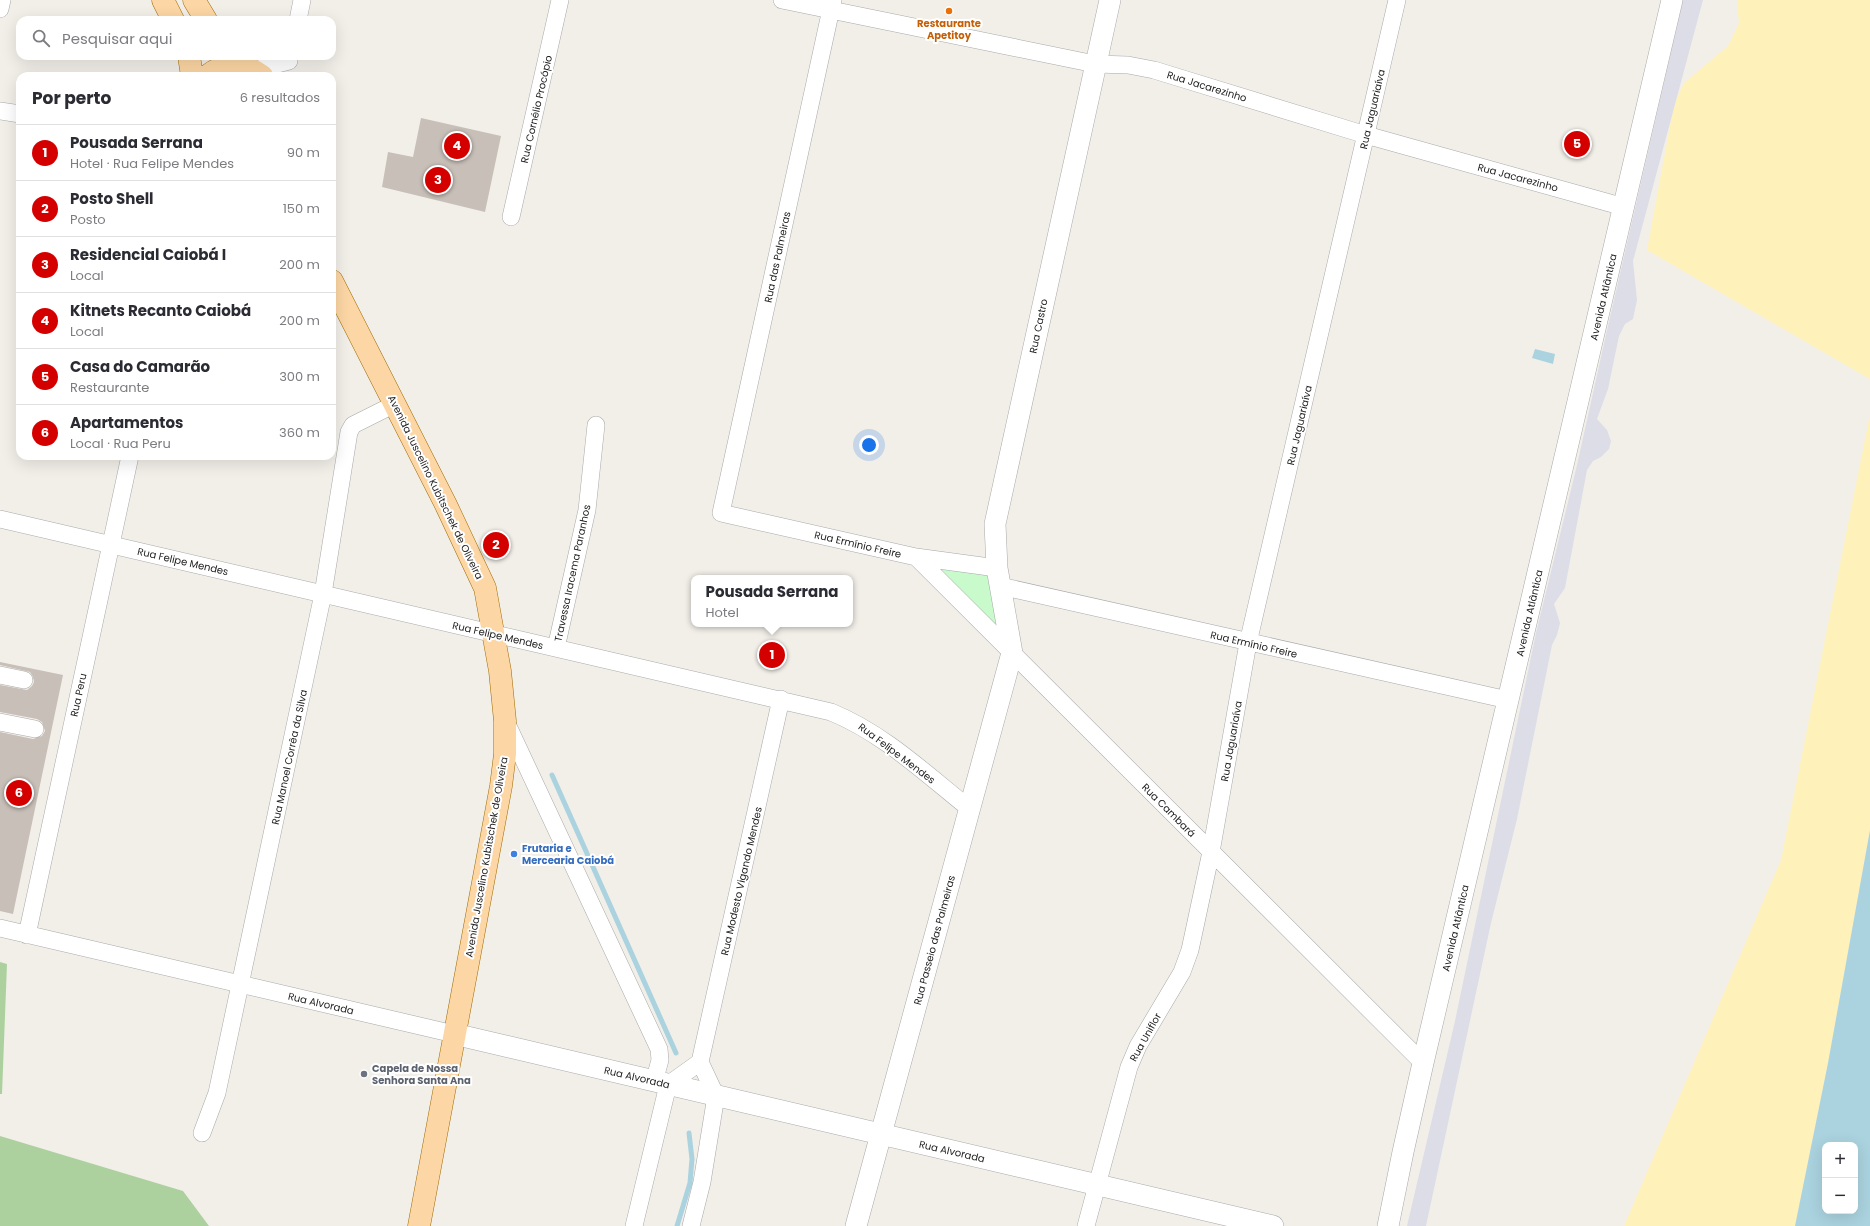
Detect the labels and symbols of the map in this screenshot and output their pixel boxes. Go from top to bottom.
marker: Restaurante Apetitoy [944,6,954,16]
place label: Restaurante Apetitoy [917,16,981,43]
street label: Rua Cornélio Procópio [517,54,556,165]
street label: Rua Jacarezinho [1165,67,1249,106]
street label: Rua Jaguariaíva [1356,68,1389,151]
pin: 5 [1564,129,1590,159]
pin: 4 [444,131,470,161]
street label: Rua Jacarezinho [1476,160,1560,195]
pin: 3 [425,165,451,195]
street label: Rua das Palmeiras [760,210,794,304]
street label: Avenida Atlântica [1586,252,1621,342]
street label: Rua Castro [1025,297,1052,355]
street label: Rua Jaguariaíva [1283,384,1316,467]
street label: Avenida Juscelino Kubitschek de Oliveira [384,393,487,582]
your location [859,435,879,455]
street label: Travessa Iracema Paranhos [551,503,594,643]
street label: Rua Ermínio Freire [813,527,903,562]
pin: 2 [483,530,509,560]
street label: Rua Felipe Mendes [136,544,230,579]
street label: Avenida Atlântica [1512,568,1547,658]
street label: Rua Felipe Mendes [451,618,545,653]
street label: Rua Ermínio Freire [1209,627,1299,662]
pin: 1 [759,640,785,670]
street label: Rua Peru [67,672,90,718]
street label: Rua Manoel Corrêa da Silva [268,688,311,826]
street label: Rua Jaguariaíva [1217,700,1246,783]
street label: Rua Felipe Mendes [855,719,938,787]
street label: Avenida Juscelino Kubitschek de Oliveira [461,756,512,959]
pin: 6 [6,778,32,808]
street label: Rua Cambará [1138,780,1199,841]
street label: Rua Modesto Vigando Mendes [717,805,766,957]
place label: Frutaria e Mercearia Caiobá [522,841,614,868]
marker: Frutaria e Mercearia Caiobá [509,849,519,859]
street label: Rua Passeio das Palmeiras [910,874,959,1007]
street label: Avenida Atlântica [1438,883,1473,973]
street label: Rua Alvorada [286,989,355,1018]
street label: Rua Uniflor [1126,1010,1165,1064]
place label: Capela de Nossa Senhora Santa Ana [372,1061,471,1088]
street label: Rua Alvorada [602,1063,671,1092]
marker: Capela de Nossa Senhora Santa Ana [359,1069,369,1079]
street label: Rua Alvorada [917,1137,986,1166]

